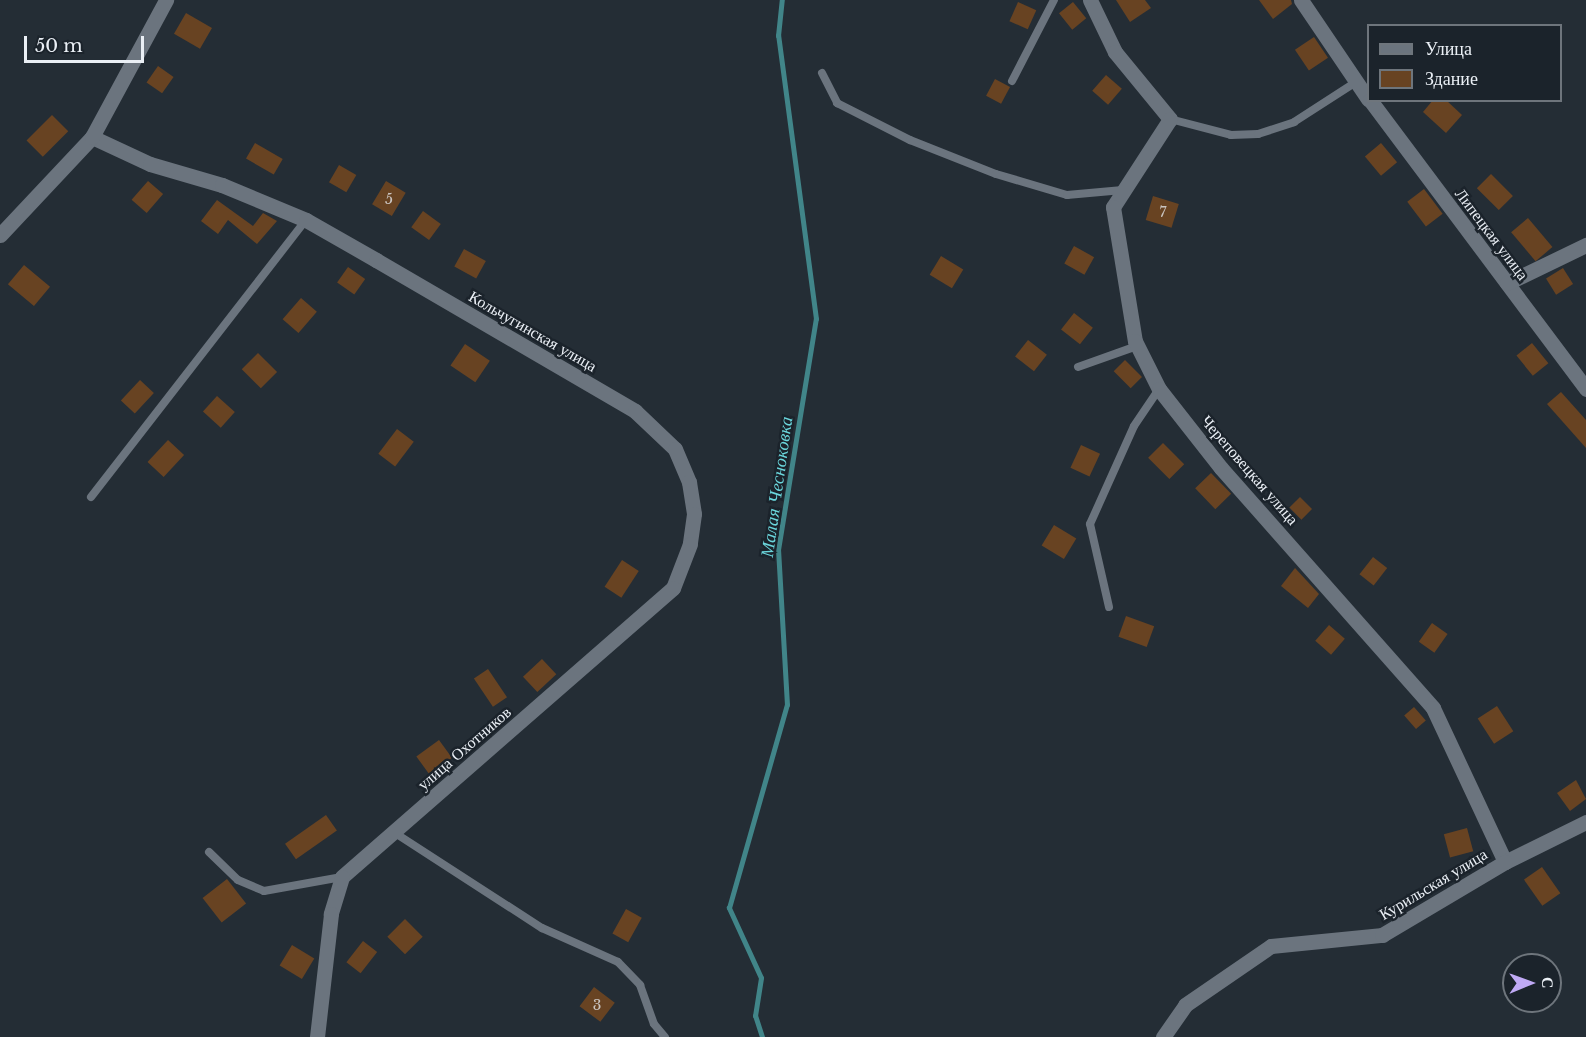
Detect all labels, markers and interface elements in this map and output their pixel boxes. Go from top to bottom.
scale bar [27,24,147,62]
legend [1367,24,1562,102]
text: 50 m [35,35,83,57]
text: Улица [1425,38,1472,60]
text: Здание [1425,68,1478,90]
street label: Липецкая улица [1451,184,1533,284]
house number: 5 [385,191,393,207]
house number: 7 [1159,204,1167,220]
street label: Кольчугинская улица [466,287,600,375]
street label: Череповецкая улица [1197,411,1303,529]
water label: Малая Чесноковка [756,415,798,559]
street label: улица Охотников [413,702,515,794]
street label: Курильская улица [1376,844,1490,924]
north arrow [1502,953,1562,1013]
text: С [1538,977,1558,989]
house number: 3 [593,997,601,1013]

